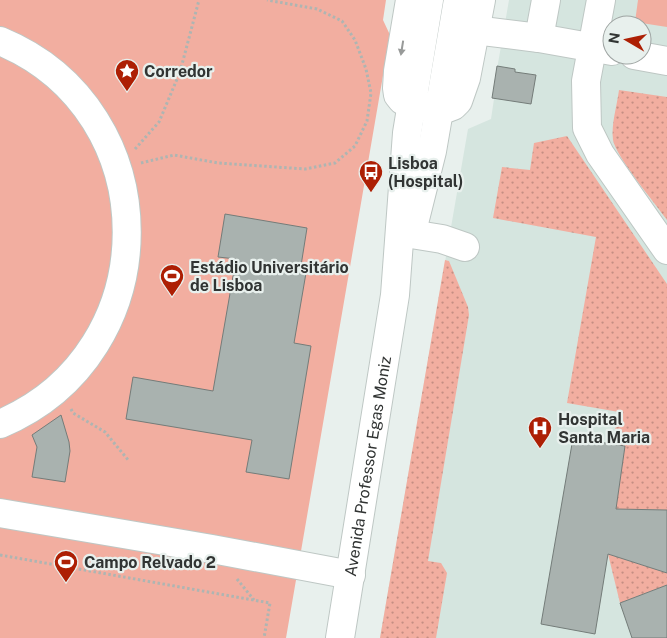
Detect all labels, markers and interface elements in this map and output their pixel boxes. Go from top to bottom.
north arrow [602,15,652,65]
text: N [605,31,623,45]
one-way arrow [398,40,406,56]
place icon: Corredor [114,58,140,92]
place label: Corredor [144,62,213,81]
place label: Lisboa (Hospital) [388,154,463,191]
bus stop icon: Lisboa (Hospital) [358,159,384,193]
place label: Estádio Universitário de Lisboa [190,258,349,295]
sports icon: Estádio Universitário de Lisboa [159,263,185,297]
street label: Avenida Professor Egas Moniz [341,354,395,578]
place label: Hospital Santa Maria [558,410,650,447]
hospital icon: Hospital Santa Maria [527,415,553,449]
sports icon: Campo Relvado 2 [53,549,79,583]
place label: Campo Relvado 2 [84,553,216,572]

